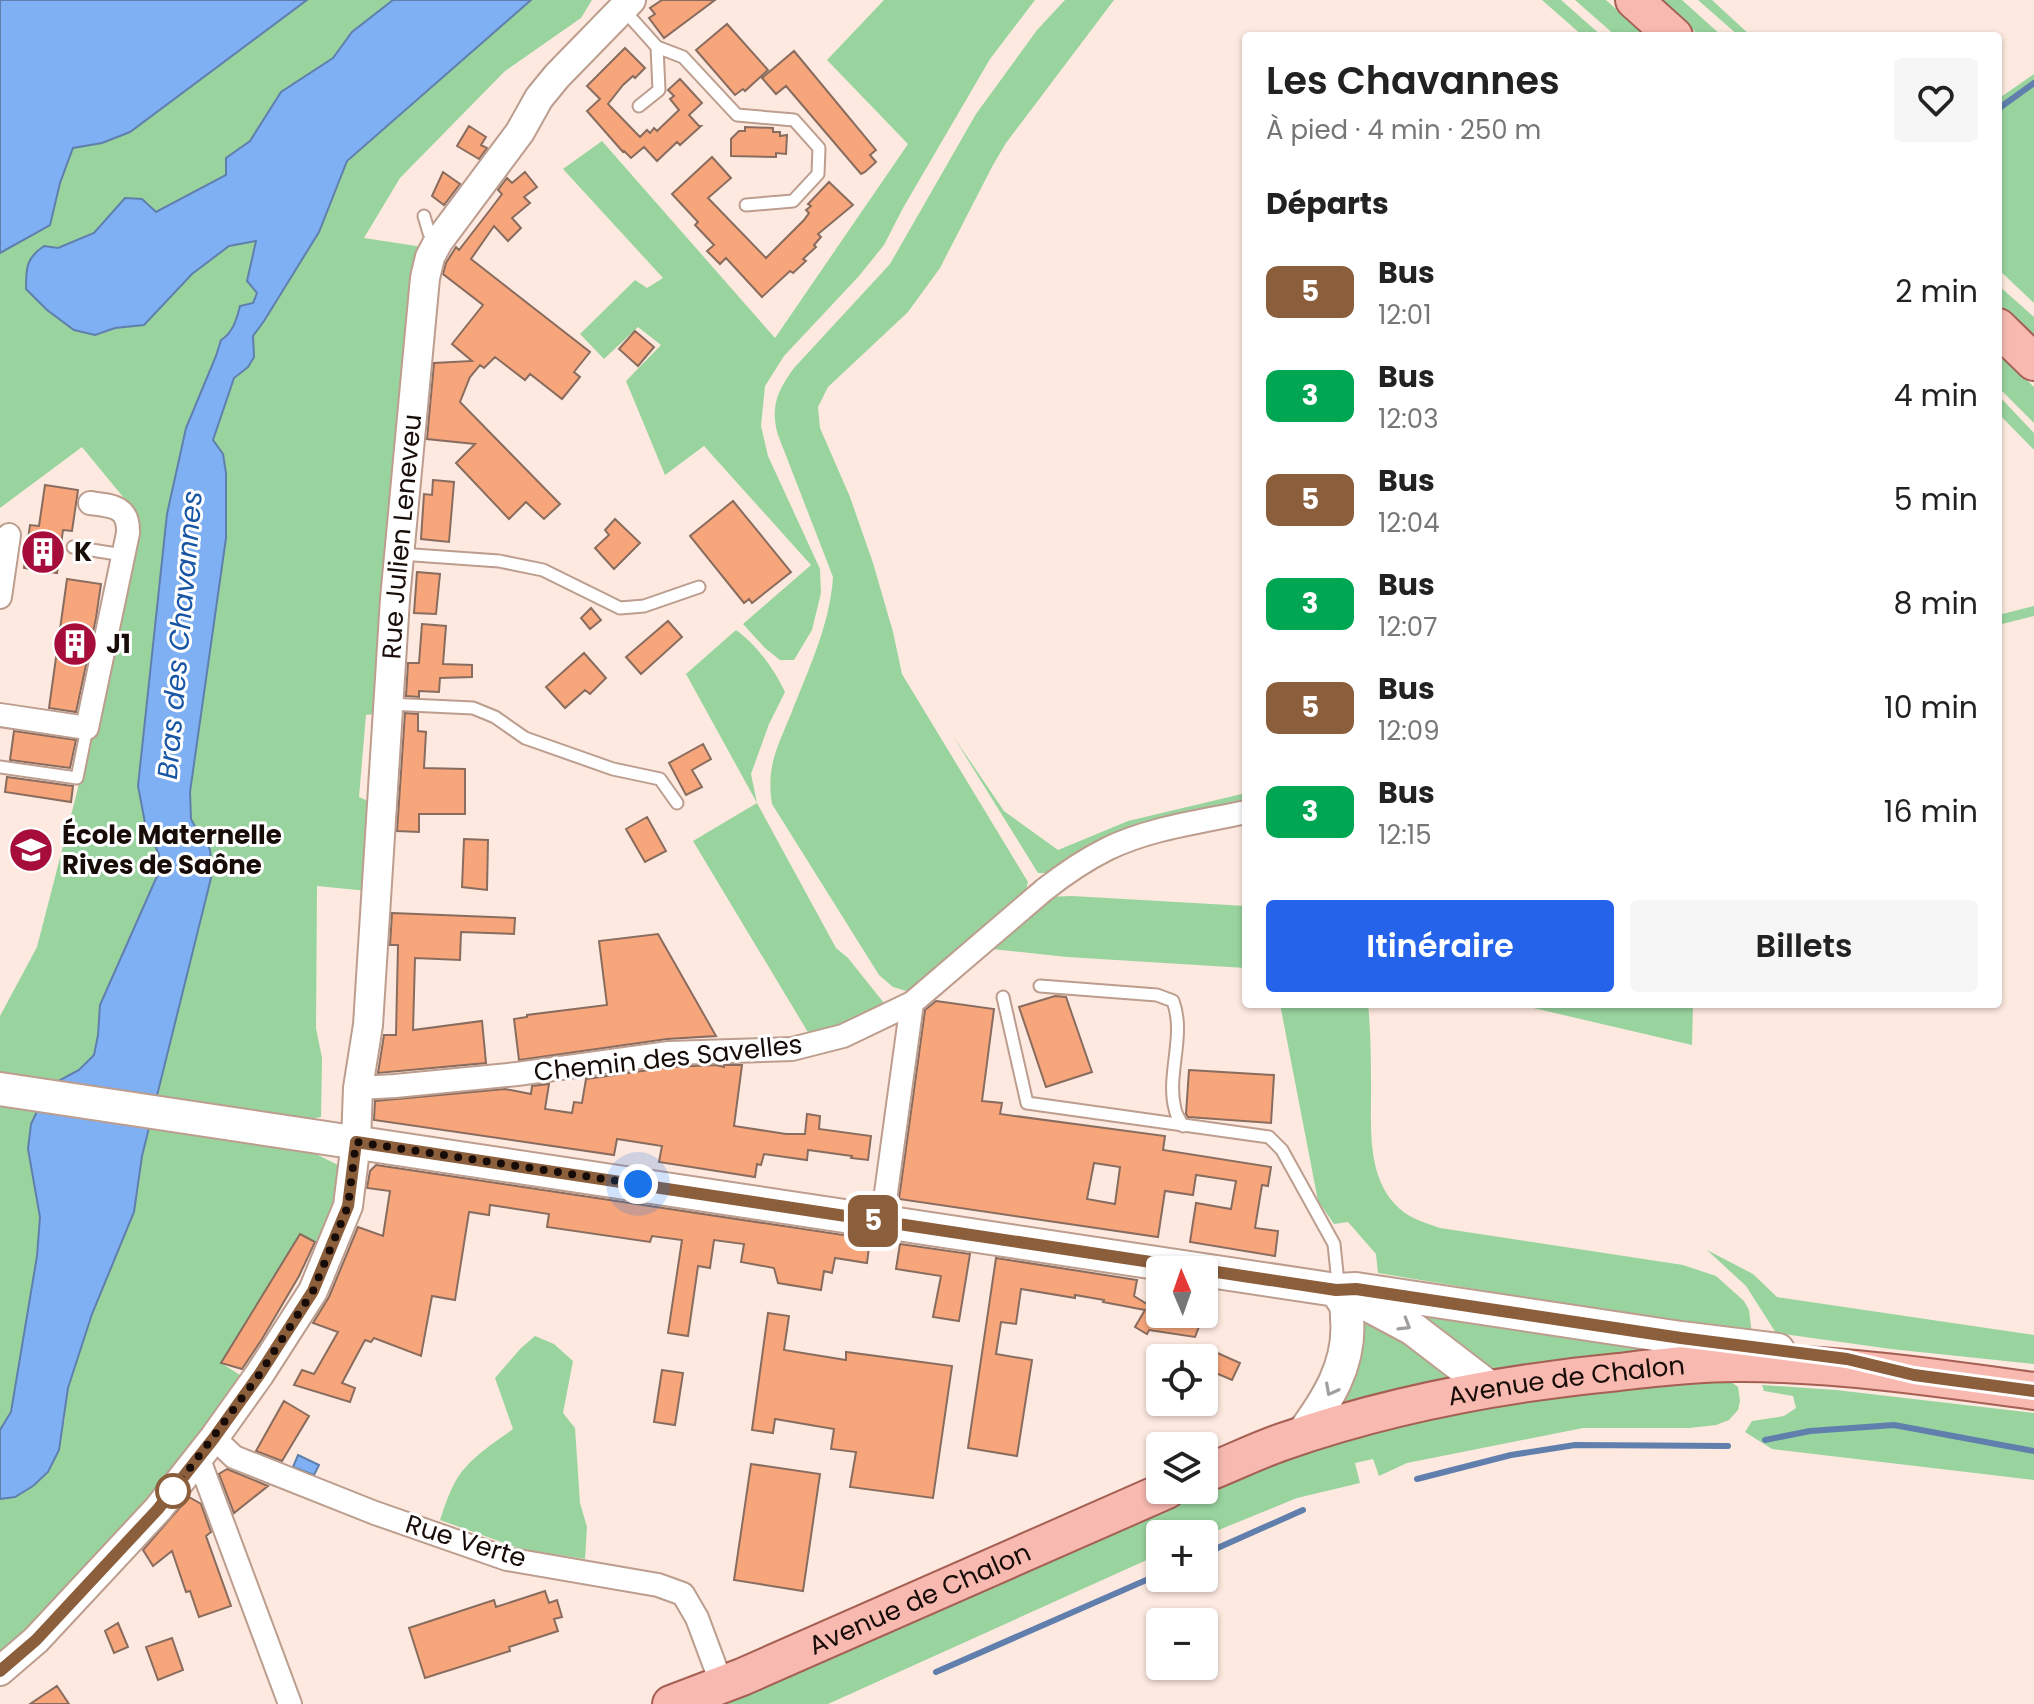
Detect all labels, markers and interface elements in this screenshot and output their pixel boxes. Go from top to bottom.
text: Les Chavannes [1266,54,1560,107]
button: heart [1894,58,1978,142]
text: À pied · 4 min · 250 m [1266,112,1541,148]
text: Départs [1266,182,1389,225]
text: Bus [1378,251,1435,294]
text: 2 min [1895,270,1978,313]
text: 5 [1301,272,1319,311]
text: 12:01 [1378,297,1431,333]
text: Bus [1378,355,1435,398]
text: 4 min [1894,374,1978,417]
text: 3 [1302,376,1318,415]
text: 12:03 [1378,401,1438,437]
street label: Rue Julien Leneveu [373,412,430,660]
text: Bus [1378,459,1435,502]
text: 5 min [1894,478,1978,521]
text: 5 [1301,480,1319,519]
water label: Bras des Chavannes [148,489,212,781]
text: 12:04 [1378,505,1440,541]
building icon: K [19,528,67,576]
place label: K [74,534,92,570]
text: Bus [1378,563,1435,606]
text: 8 min [1894,582,1978,625]
text: 3 [1302,584,1318,623]
text: 12:07 [1378,609,1437,645]
building icon: J1 [51,620,99,668]
place label: J1 [106,626,131,662]
text: Bus [1378,667,1435,710]
text: 10 min [1884,686,1978,729]
text: 5 [1301,688,1319,727]
text: 12:09 [1378,713,1440,749]
text: Bus [1378,771,1435,814]
text: 16 min [1884,790,1978,833]
text: 3 [1302,792,1318,831]
place label: École Maternelle Rives de Saône [62,817,282,883]
text: 12:15 [1378,817,1431,853]
school or university icon: École Maternelle Rives de Saône [7,826,55,874]
button: Itinéraire [1266,900,1614,992]
button: Billets [1630,900,1978,992]
street label: Chemin des Savelles [532,1026,804,1090]
your location [618,1164,658,1204]
line badge: 5 [847,1195,899,1247]
text: 5 [864,1201,882,1240]
north arrow [1146,1256,1218,1328]
map controls [1146,1256,1218,1680]
one-way arrow [1396,1315,1411,1331]
button: locate [1146,1344,1218,1416]
street label: Avenue de Chalon [1444,1347,1686,1415]
one-way arrow [1325,1381,1341,1395]
button: layers [1146,1432,1218,1504]
unlabelled marker [156,1474,190,1508]
street label: Rue Verte [401,1506,531,1576]
button: + [1146,1520,1218,1592]
street label: Avenue de Chalon [803,1534,1036,1664]
button: − [1146,1608,1218,1680]

